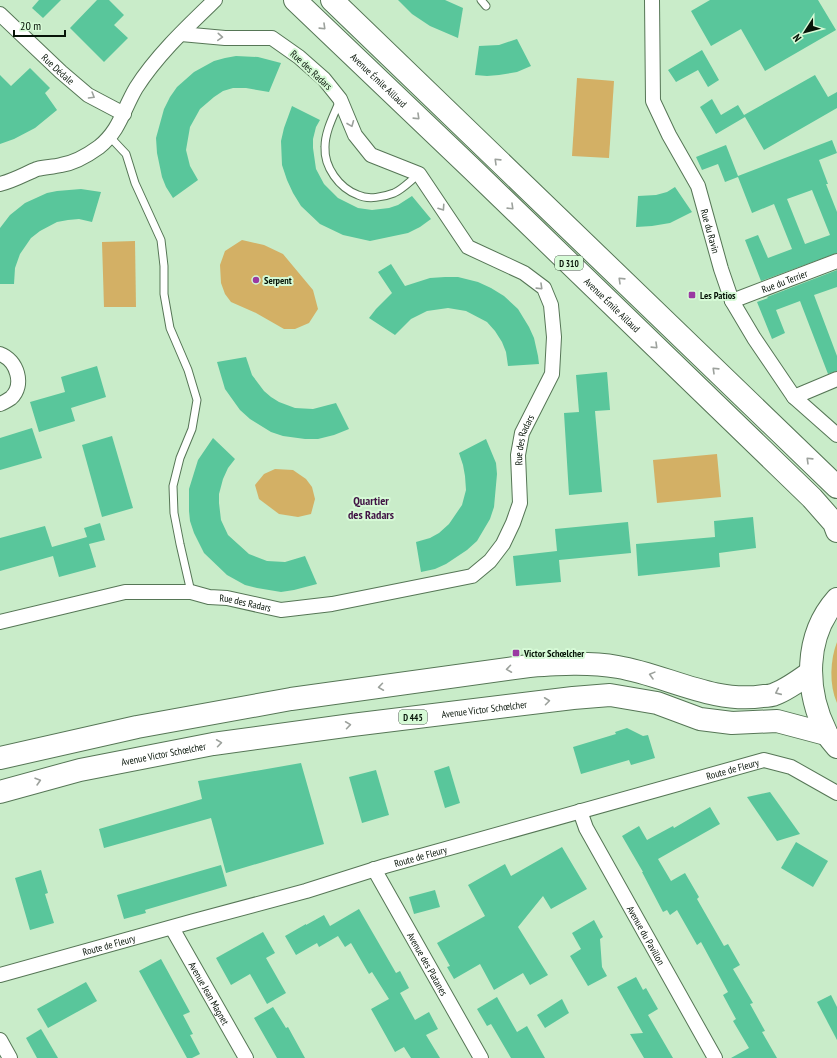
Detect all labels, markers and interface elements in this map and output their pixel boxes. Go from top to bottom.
scale bar [14,12,65,38]
north arrow [785,12,825,52]
text: 20 m [20,18,41,33]
one-way arrow [318,22,326,30]
text: N [789,31,804,44]
one-way arrow [217,33,223,42]
street label: Rue des Radars [287,47,335,93]
street label: Avenue Émile Aillaud [348,50,410,110]
street label: Rue Dédale [39,51,77,87]
one-way arrow [88,91,95,99]
one-way arrow [412,112,420,120]
one-way arrow [346,121,354,128]
one-way arrow [494,158,502,166]
one-way arrow [506,202,514,210]
one-way arrow [437,204,445,211]
street label: Rue du Ravin [698,207,723,255]
road number: D 310 [555,256,583,270]
street label: Rue du Terrier [760,266,809,296]
place label: Serpent [264,274,292,287]
marker: Serpent [251,275,261,285]
street label: Avenue Émile Aillaud [582,275,643,335]
one-way arrow [618,277,626,285]
one-way arrow [535,282,543,289]
place label: Les Patios [700,289,736,302]
marker: Les Patios [687,290,697,300]
one-way arrow [650,341,658,349]
one-way arrow [712,367,720,375]
street label: Rue des Radars [511,412,537,466]
one-way arrow [806,457,814,465]
district label: Quartier des Radars [348,493,394,522]
street label: Rue des Radars [219,591,273,614]
place label: Victor Schœlcher [523,647,584,660]
marker: Victor Schœlcher [511,648,521,658]
one-way arrow [506,664,512,673]
one-way arrow [649,672,655,680]
one-way arrow [378,682,384,691]
one-way arrow [775,687,782,695]
street label: Avenue Victor Schœlcher [441,697,528,721]
one-way arrow [544,697,550,706]
road number: D 445 [399,710,427,724]
one-way arrow [345,721,351,730]
street label: Avenue Victor Schœlcher [120,739,207,768]
one-way arrow [216,739,223,748]
street label: Route de Fleury [705,755,761,782]
one-way arrow [34,778,41,786]
street label: Route de Fleury [393,842,448,870]
street label: Avenue du Pavillon [624,903,668,967]
street label: Avenue des Platanes [405,930,451,998]
street label: Route de Fleury [81,931,137,958]
street label: Avenue Jean Magnet [186,959,232,1027]

